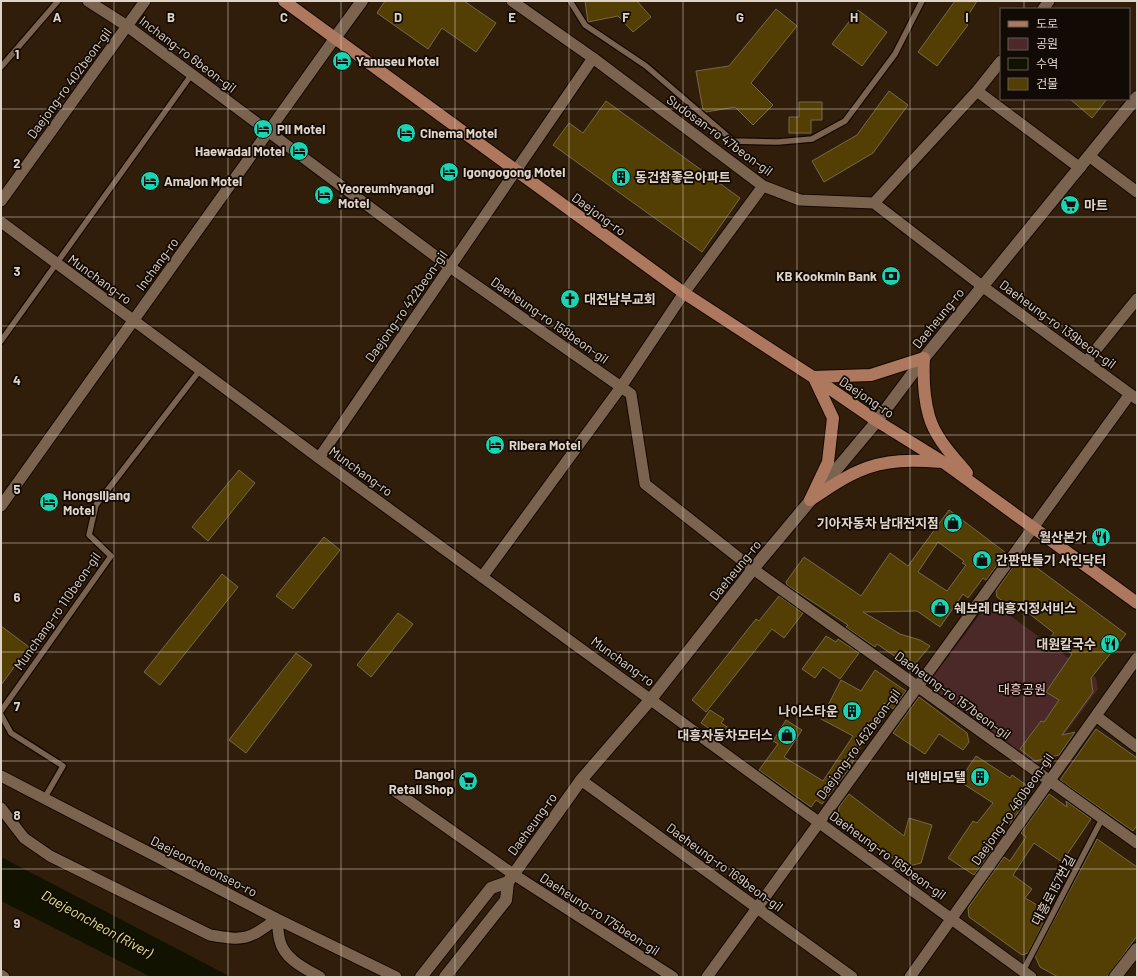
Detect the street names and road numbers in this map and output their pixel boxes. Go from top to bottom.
street label: Inchang-ro 6beon-gil [136,12,240,96]
street label: Daejong-ro 402beon-gil [23,24,115,142]
street label: Sudosan-ro 47beon-gil [664,91,776,179]
street label: Daejong-ro [569,189,629,239]
street label: Inchang-ro [132,234,182,294]
street label: Daejong-ro 422beon-gil [361,247,451,365]
street label: Munchang-ro [65,251,135,307]
street label: Daeheung-ro 158beon-gil [488,273,612,367]
street label: Daeheung-ro 139beon-gil [997,276,1119,372]
street label: Daeheung-ro [909,285,967,351]
street label: Daejong-ro [837,373,897,421]
street label: Munchang-ro [326,443,396,499]
street label: Daeheung-ro [706,537,764,603]
street label: Munchang-ro 110beon-gil [10,549,104,673]
street label: Munchang-ro [588,633,658,689]
street label: Daeheung-ro 157beon-gil [892,648,1014,742]
street label: Daejong-ro 452beon-gil [813,686,903,802]
street label: Daejong-ro 460beon-gil [967,750,1057,868]
street label: Daeheung-ro [504,790,560,858]
street label: Daeheung-ro 165beon-gil [827,807,949,903]
street label: Daeheung-ro 169beon-gil [664,819,786,915]
street label: Daejeoncheonseo-ro [148,832,260,900]
street label: 대흥로157번길 [1028,852,1078,928]
street label: Daeheung-ro 175beon-gil [537,869,663,959]

